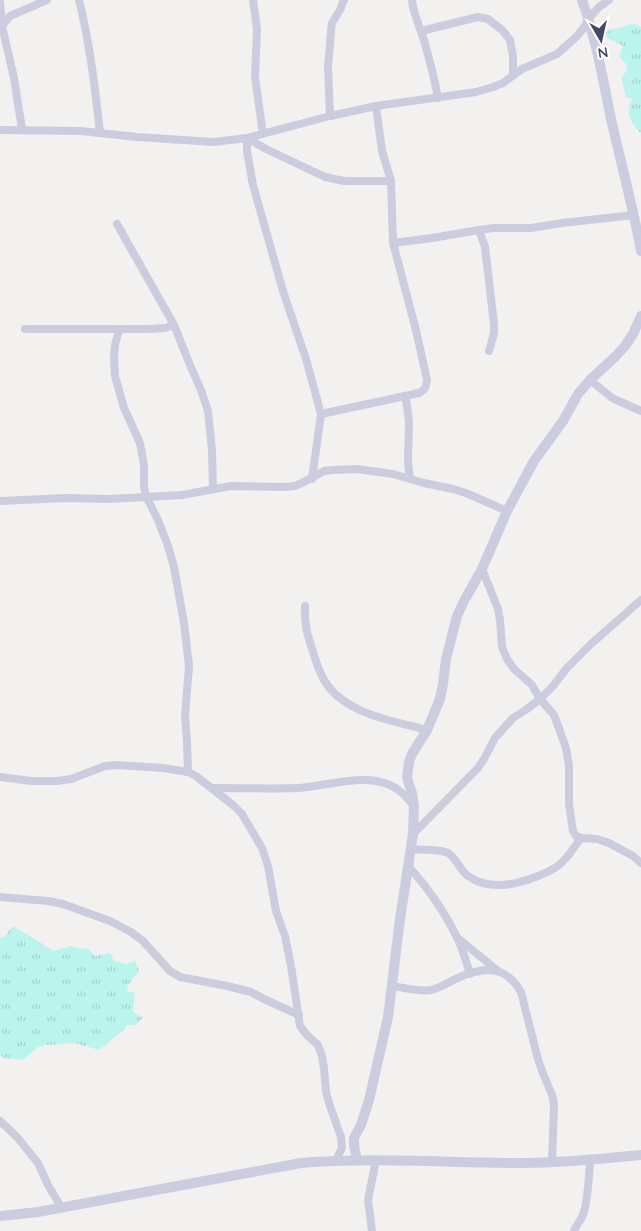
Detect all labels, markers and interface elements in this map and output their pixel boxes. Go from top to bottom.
north arrow [576,15,626,65]
text: N [597,43,610,63]

